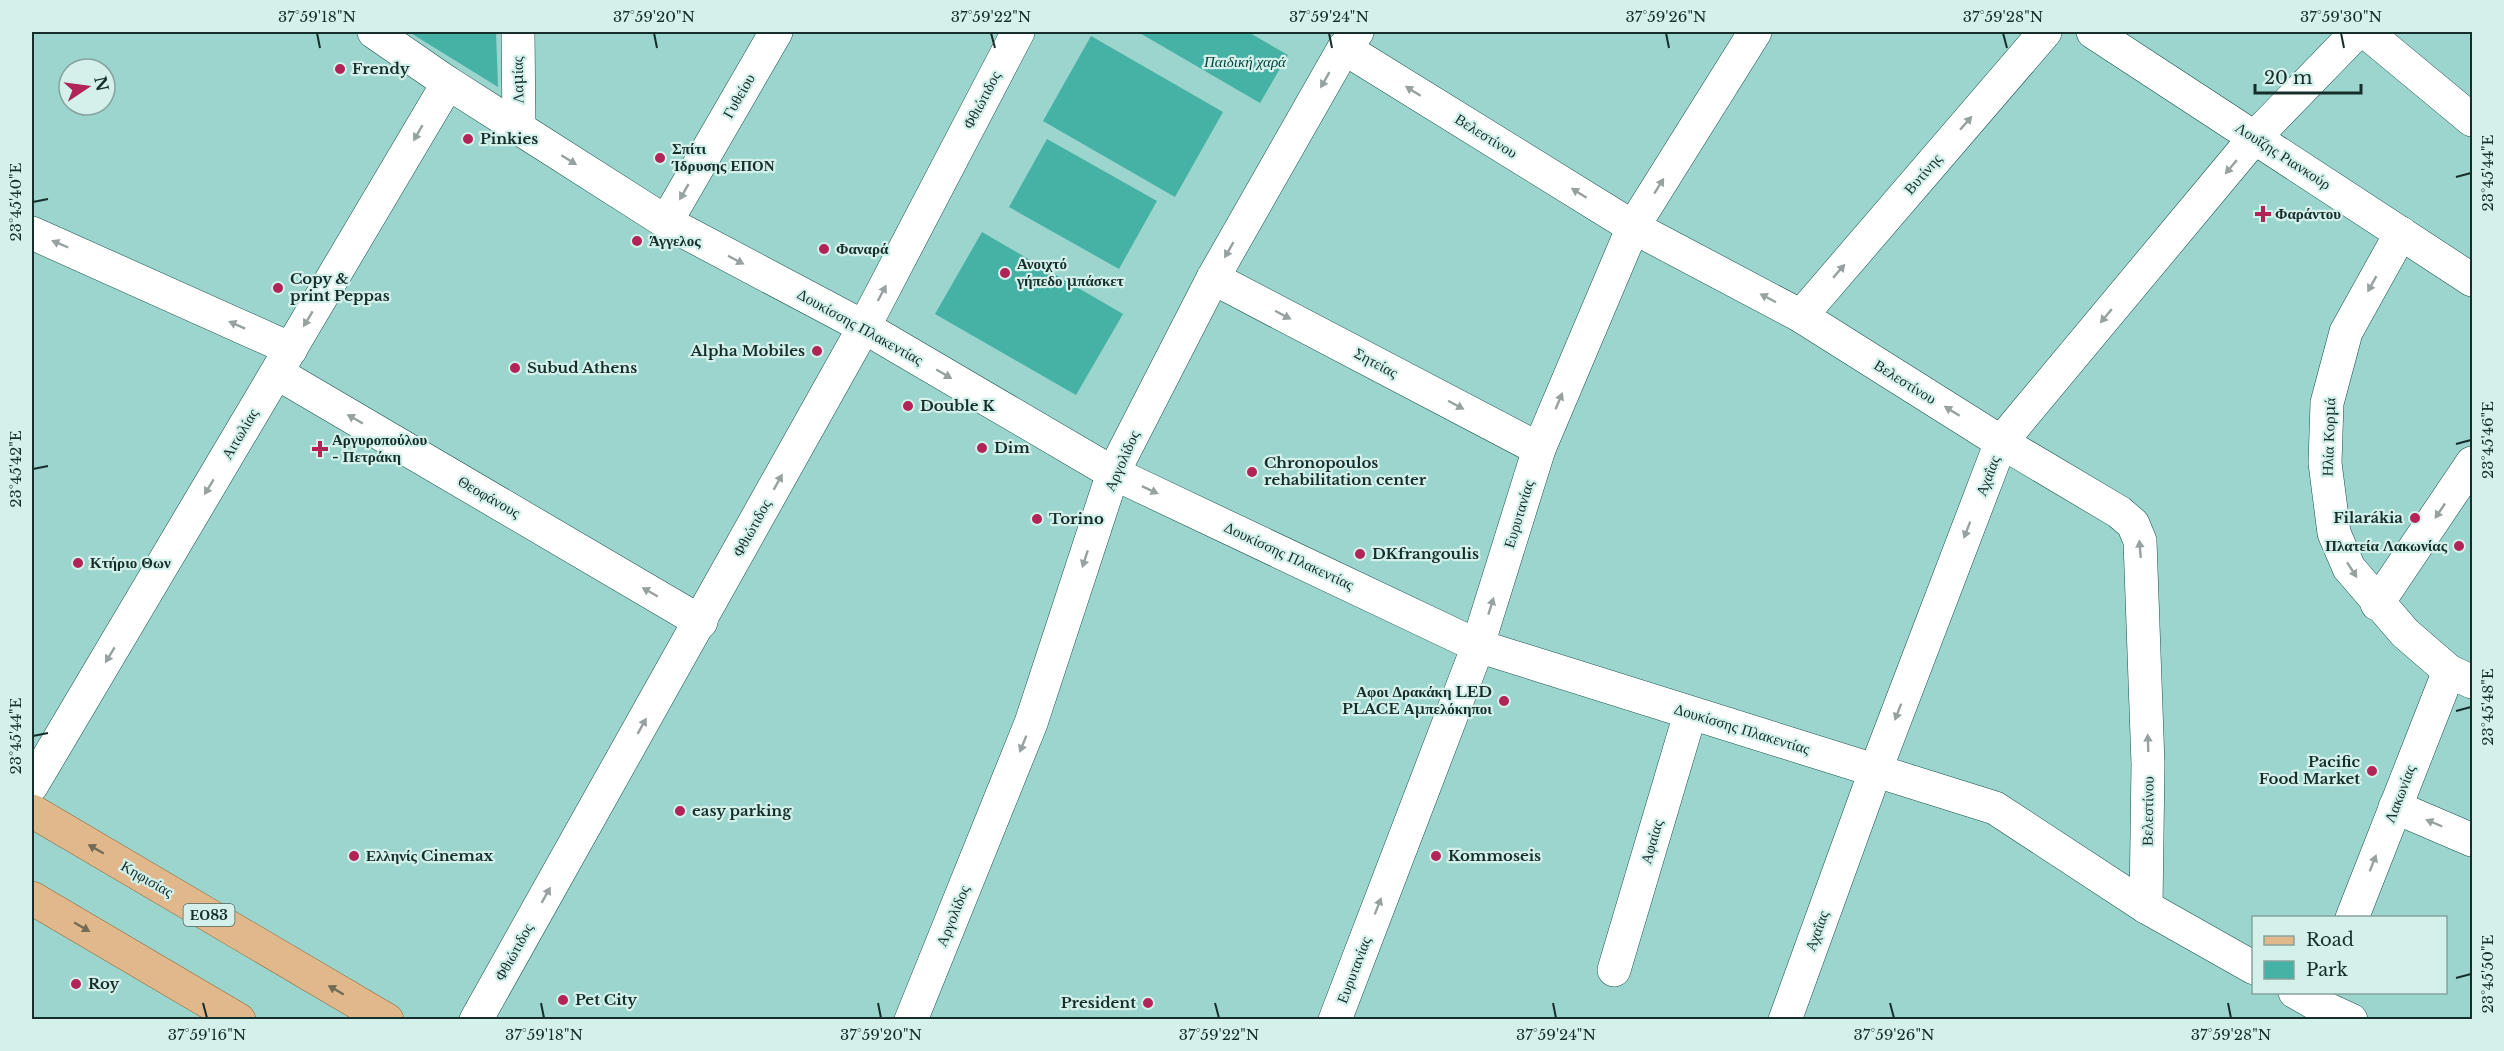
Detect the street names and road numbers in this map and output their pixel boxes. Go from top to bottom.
street label: Λαμίας [508,56,527,104]
street label: Φθιώτιδος [958,68,1005,132]
street label: Γυθείου [718,70,759,122]
street label: Βελεστίνου [1452,109,1521,162]
street label: Λουΐζης Ριανκούρ [2232,118,2335,194]
street label: Βυτίνης [1900,149,1946,198]
street label: Δουκίσσης Πλακεντίας [794,284,927,369]
street label: Σητείας [1351,343,1401,382]
street label: Βελεστίνου [1871,355,1940,408]
street label: Ηλία Κορμά [2318,397,2339,477]
street label: Αιτωλίας [217,405,262,463]
street label: Αργολίδος [1100,428,1143,494]
street label: Αχαΐας [1971,453,2004,499]
street label: Θεοφάνους [455,471,524,522]
street label: Ευρυτανίας [1499,478,1538,550]
street label: Φθιώτιδος [728,496,775,560]
street label: Δουκίσσης Πλακεντίας [1221,517,1357,594]
street label: Δουκίσσης Πλακεντίας [1672,699,1812,758]
street label: Λακωνίας [2380,762,2419,826]
street label: Βελεστίνου [2137,776,2158,846]
street label: Αφαίας [1636,817,1667,866]
street label: Κηφισίας [118,856,177,901]
street label: Αργολίδος [932,882,973,949]
road number: ΕΟ83 [184,904,234,926]
street label: Αχαΐας [1800,908,1833,954]
street label: Φθιώτιδος [490,920,537,984]
street label: Ευρυτανίας [1332,934,1375,1006]

